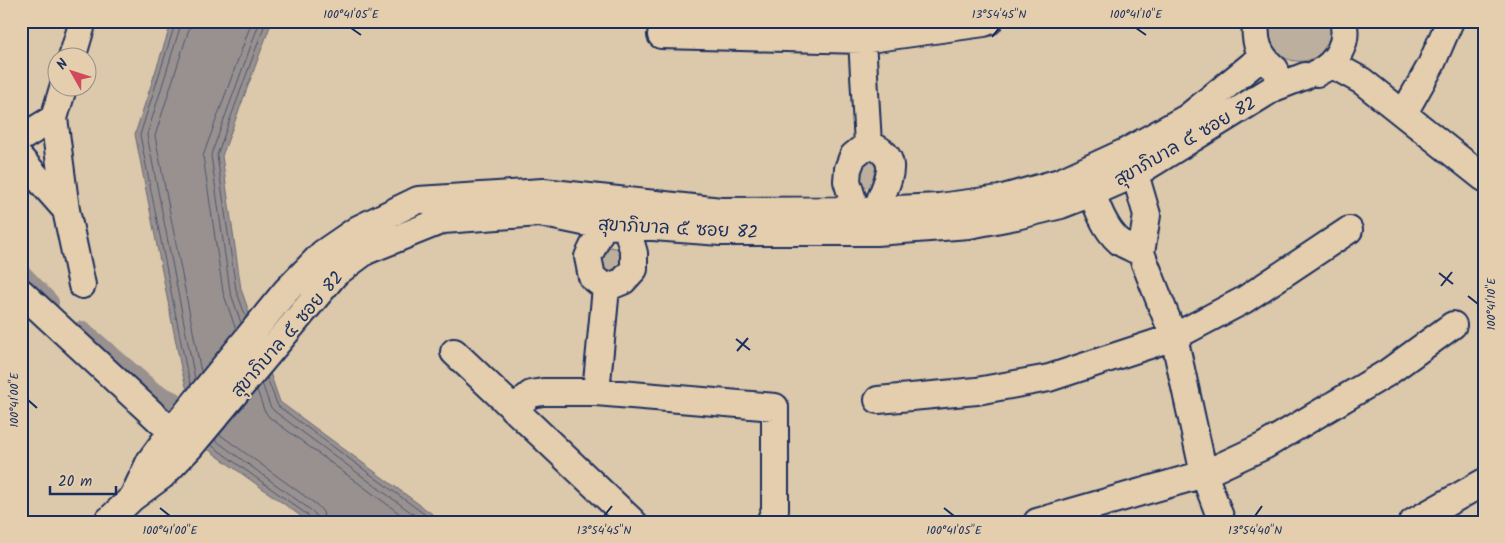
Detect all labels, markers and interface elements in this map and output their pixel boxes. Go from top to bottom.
text: 100°41'05"E [323,5,380,24]
text: 13°54'45"N [972,5,1026,24]
text: 100°41'10"E [1110,5,1163,24]
north arrow [48,48,98,98]
text: N [51,54,74,75]
street label: สุขาภิบาล ๕ ซอย 82 [1109,90,1262,195]
street label: สุขาภิบาล ๕ ซอย 82 [597,211,759,248]
street label: สุขาภิบาล ๕ ซอย 82 [225,265,352,405]
text: 100°41'10"E [1482,277,1501,330]
text: 100°41'00"E [5,372,24,427]
scale bar [50,463,116,495]
text: 20 m [58,470,92,494]
text: 100°41'00"E [143,521,198,540]
text: 13°54'45"N [577,521,631,540]
text: 100°41'05"E [926,521,983,540]
text: 13°54'40"N [1228,521,1282,540]

